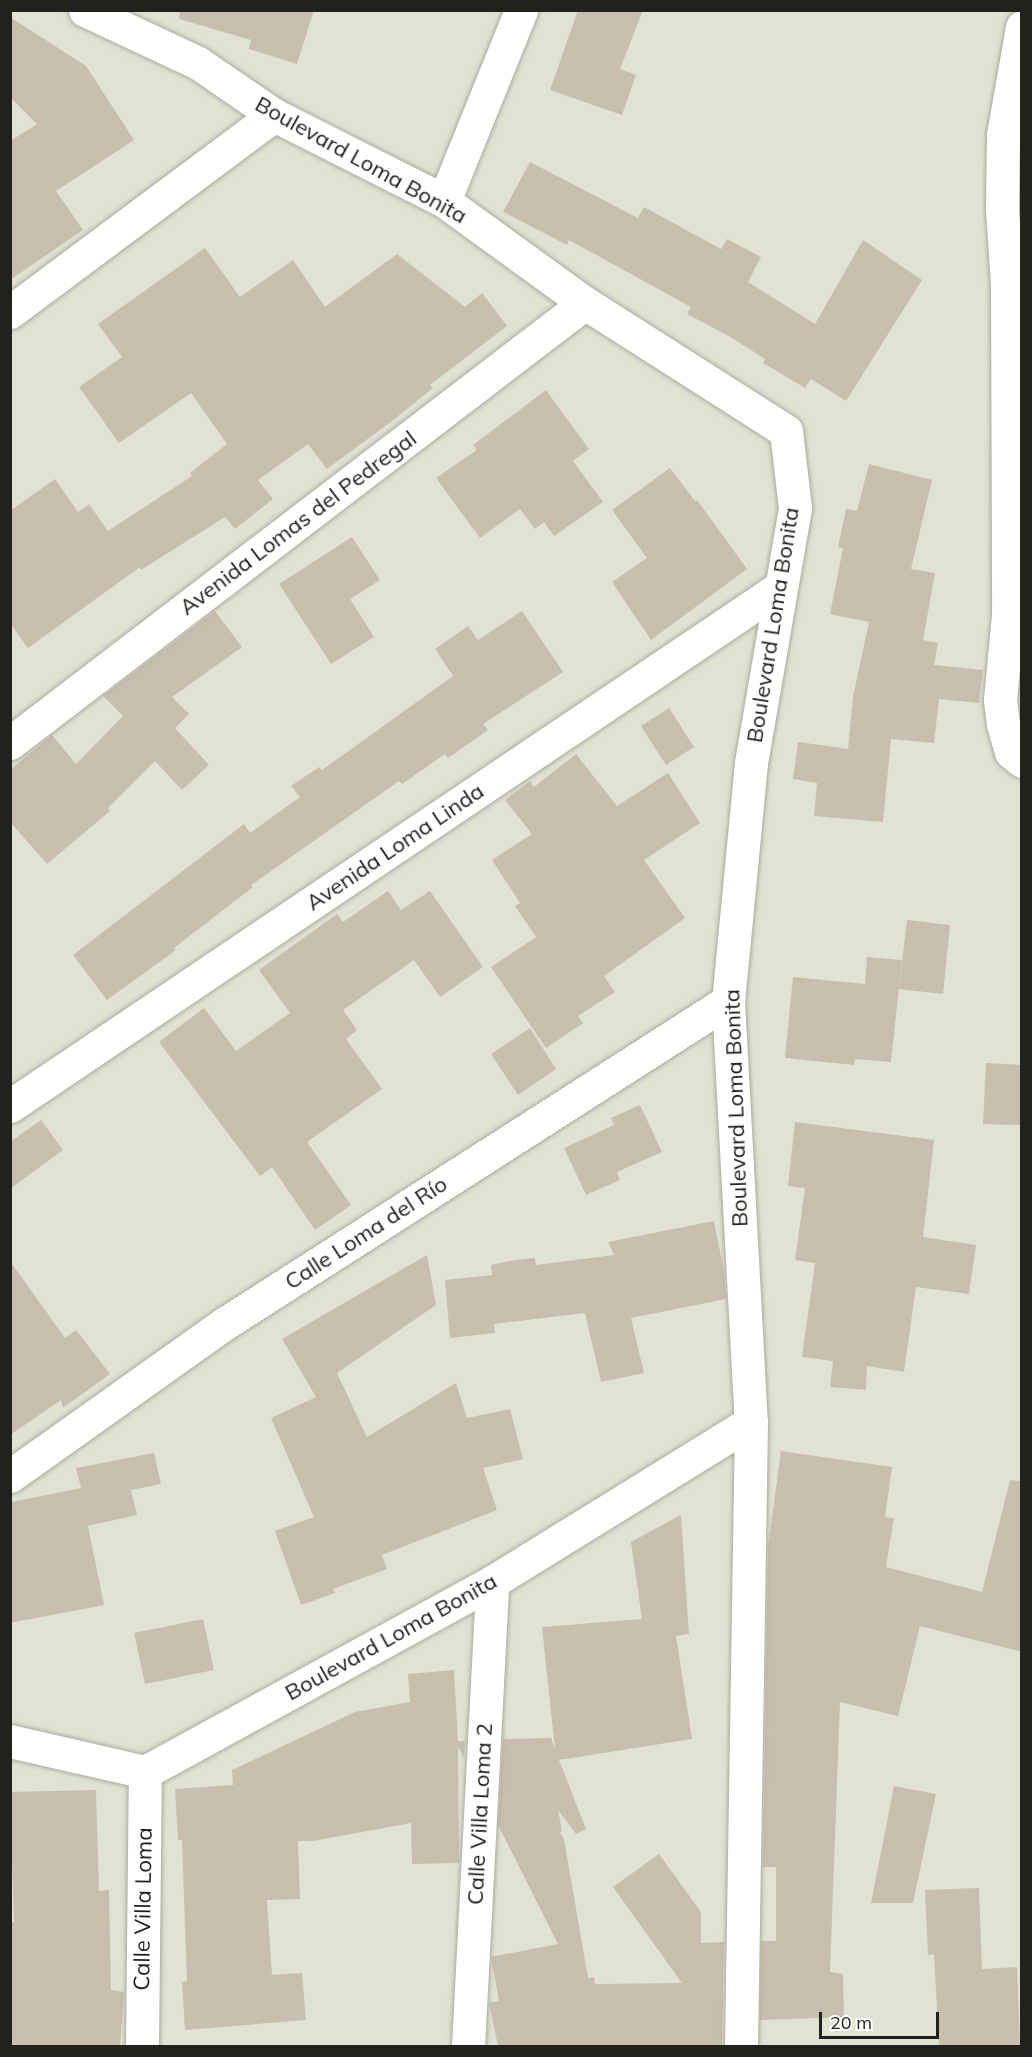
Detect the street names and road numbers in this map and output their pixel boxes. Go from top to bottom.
street label: Boulevard Loma Bonita [251,91,471,229]
street label: Avenida Lomas del Pedregal [174,425,422,621]
street label: Boulevard Loma Bonita [741,505,805,745]
street label: Avenida Loma Linda [301,778,489,916]
street label: Boulevard Loma Bonita [719,989,753,1227]
street label: Calle Loma del Río [280,1171,452,1295]
street label: Boulevard Loma Bonita [281,1568,501,1706]
street label: Calle Villa Loma 2 [462,1722,498,1906]
street label: Calle Villa Loma [128,1827,158,1991]

